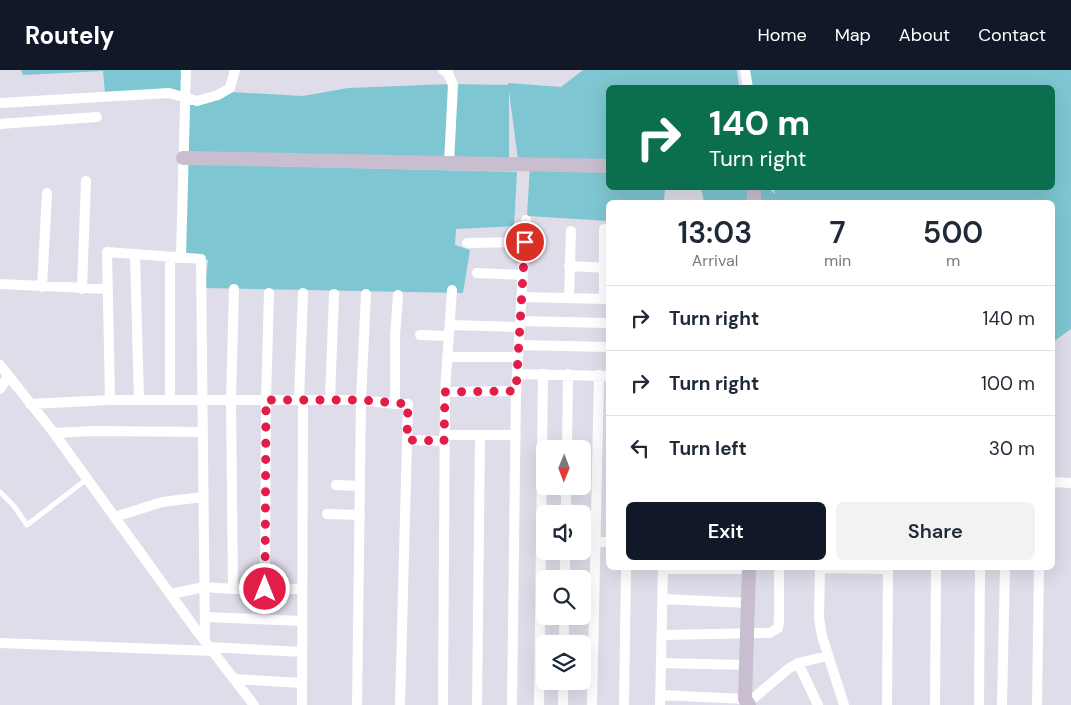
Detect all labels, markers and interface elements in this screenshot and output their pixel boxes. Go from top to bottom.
text: Routely [25,20,114,51]
text: Home [757,23,807,47]
text: Map [835,23,871,47]
text: About [899,23,950,47]
text: Contact [978,23,1046,47]
text: 140 m [709,100,810,146]
icon: right [626,105,691,170]
text: Turn right [709,144,806,173]
text: 13:03 [678,213,752,252]
text: 7 [829,213,846,252]
text: 500 [923,213,983,252]
pin [504,221,546,263]
icon: arrive [511,228,539,256]
text: Arrival [692,250,738,271]
text: min [824,250,851,271]
text: m [946,250,960,271]
icon: right [626,304,654,332]
text: Turn right [669,306,759,331]
text: 140 m [983,306,1035,331]
icon: right [626,369,654,397]
text: Turn right [669,371,759,396]
text: 100 m [981,371,1035,396]
icon: left [626,434,654,462]
text: Turn left [669,436,747,461]
text: 30 m [989,436,1035,461]
north arrow [536,440,591,495]
map controls [536,440,591,690]
button: Exit [626,502,826,560]
button: Share [836,502,1035,560]
button: sound [536,505,591,560]
position arrow [238,562,290,614]
button: search [536,570,591,625]
button: layers [536,635,591,690]

